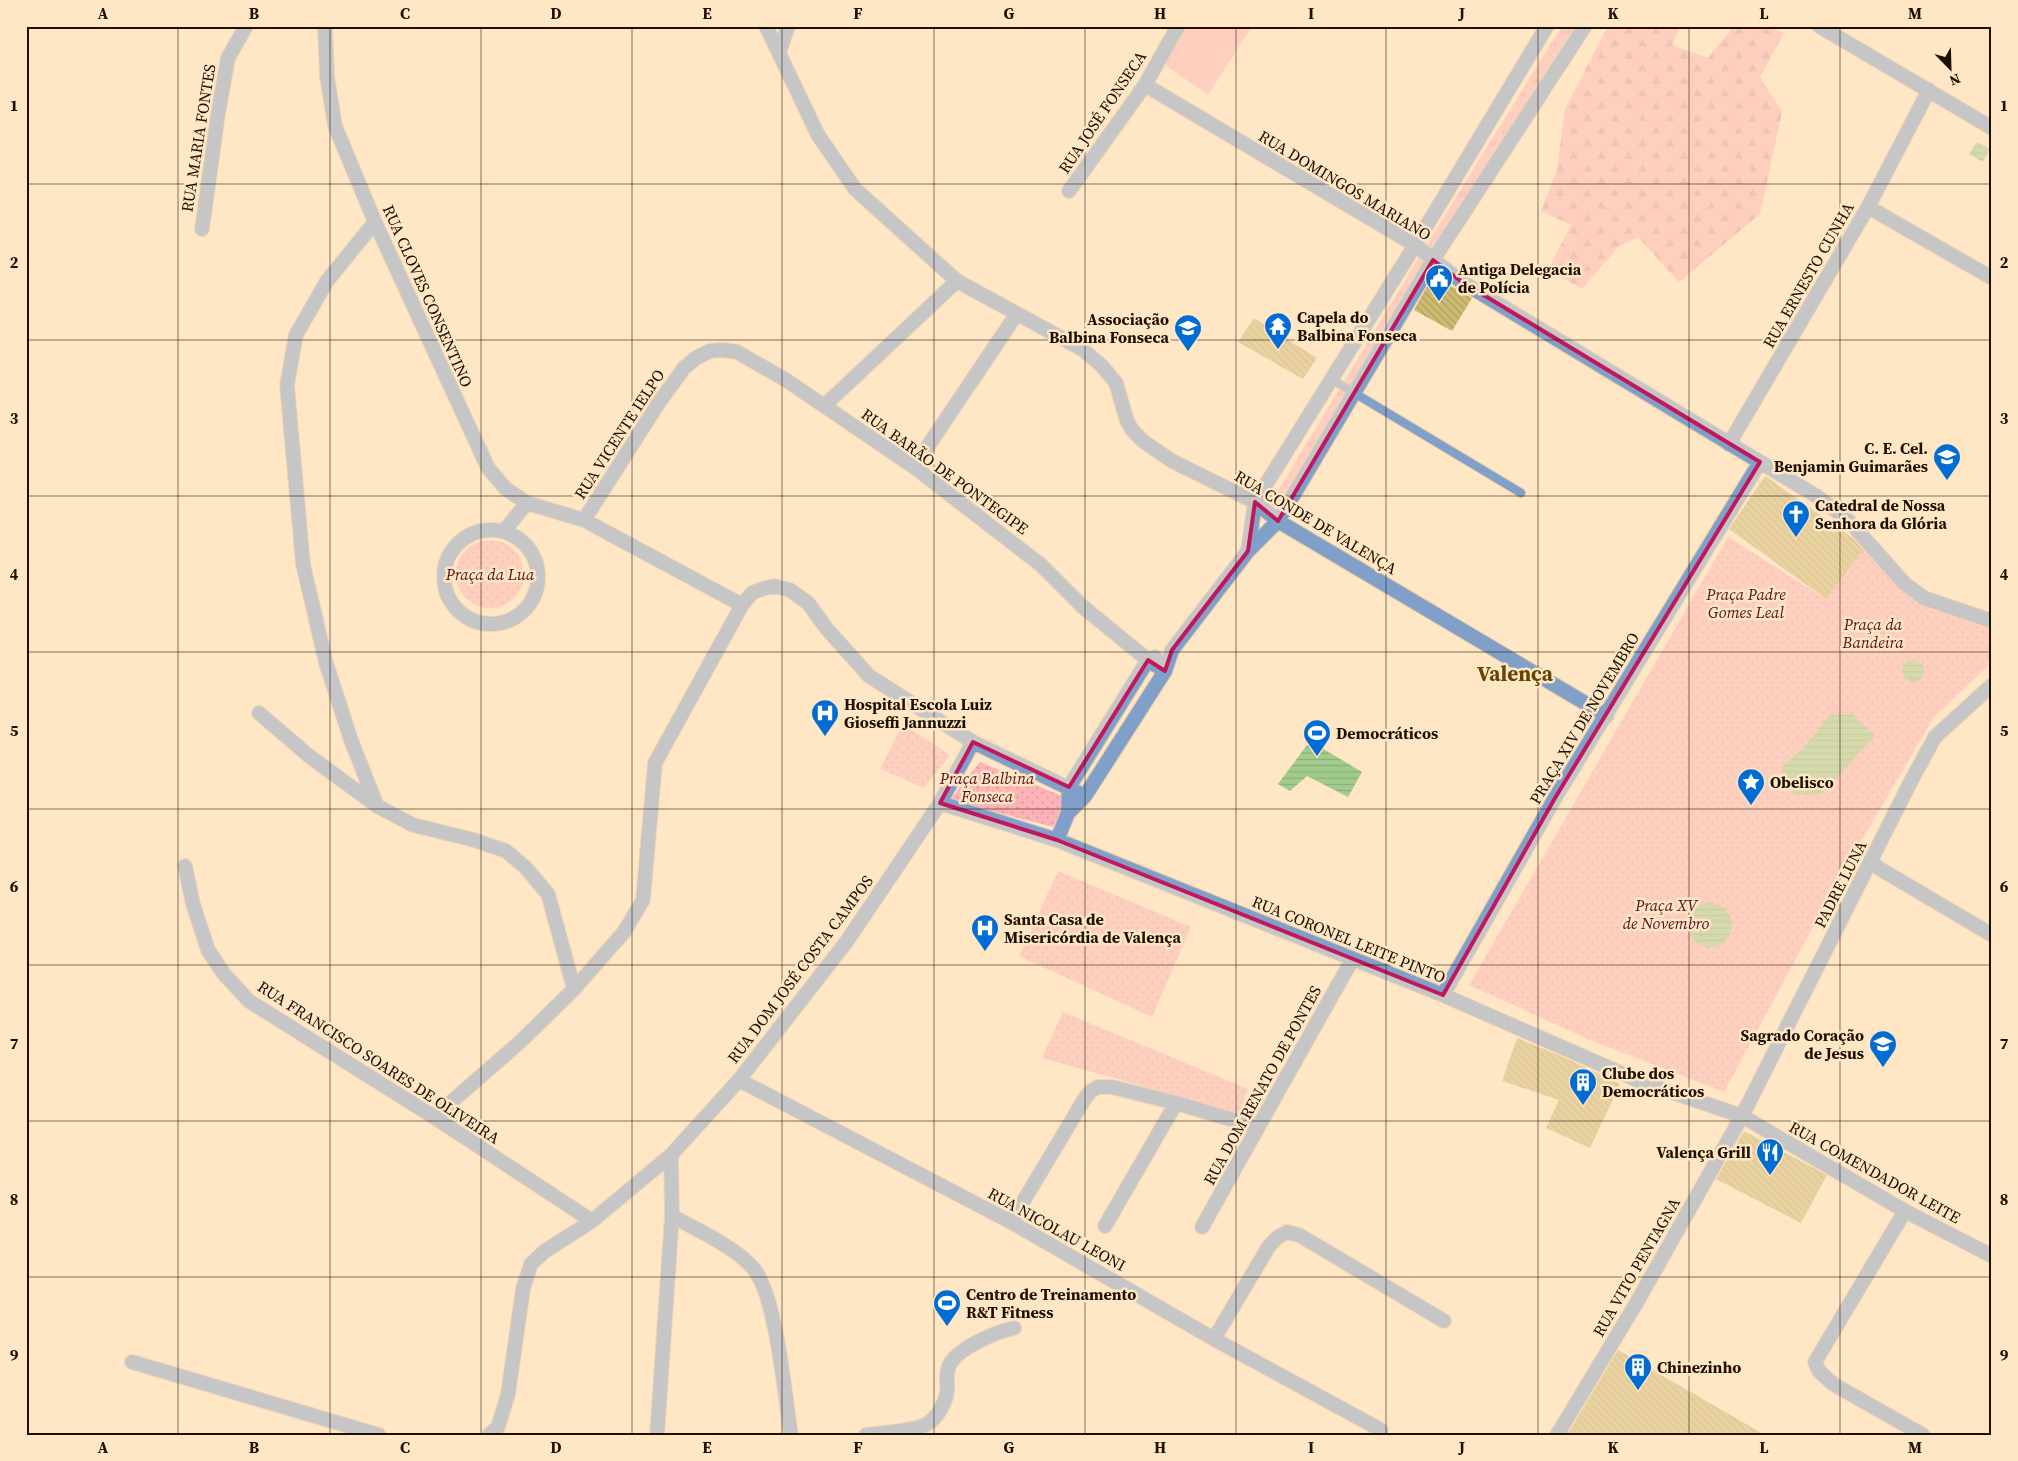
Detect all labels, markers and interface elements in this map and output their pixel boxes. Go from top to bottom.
text: A [98,2,109,24]
text: B [249,2,260,24]
text: C [400,2,410,24]
text: D [550,2,562,24]
text: E [702,2,712,24]
text: F [853,2,863,24]
text: G [1004,2,1015,24]
text: H [1154,2,1166,24]
text: I [1308,2,1314,24]
text: J [1458,2,1465,24]
text: K [1607,2,1619,24]
text: L [1759,2,1769,24]
text: M [1908,2,1922,24]
north arrow [1926,42,1976,92]
street label: RUA JOSÉ FONSECA [1053,46,1151,178]
street label: RUA MARIA FONTES [175,62,221,214]
text: N [1946,69,1964,91]
text: 1 [10,94,18,116]
text: 1 [2000,94,2008,116]
street label: RUA DOMINGOS MARIANO [1255,125,1435,245]
street label: RUA ERNESTO CUNHA [1757,198,1859,352]
street label: RUA CLOVES CONSENTINO [378,201,478,391]
text: 2 [10,251,19,273]
text: 2 [2000,251,2009,273]
place label: Antiga Delegacia de Polícia [1458,258,1582,298]
public building icon: Antiga Delegacia de Polícia [1424,263,1454,302]
place label: Capela do Balbina Fonseca [1297,306,1418,346]
place label: Associação Balbina Fonseca [1049,308,1169,348]
temple icon: Capela do Balbina Fonseca [1263,311,1293,350]
school or university icon: Associação Balbina Fonseca [1173,313,1203,352]
street label: RUA VICENTE IELPO [569,365,669,503]
street label: RUA BARÃO DE PONTEGIPE [857,403,1033,539]
text: 3 [10,407,19,429]
text: 3 [2000,407,2009,429]
place label: C. E. Cel. Benjamin Guimarães [1774,437,1928,477]
school or university icon: C. E. Cel. Benjamin Guimarães [1932,442,1962,481]
street label: RUA CONDE DE VALENÇA [1231,465,1402,579]
place label: Catedral de Nossa Senhora da Glória [1815,494,1947,534]
church icon: Catedral de Nossa Senhora da Glória [1781,499,1811,538]
text: 4 [10,563,19,585]
park label: Praça da Lua [445,563,535,585]
text: 4 [2000,563,2009,585]
park label: Praça Padre Gomes Leal [1705,583,1786,623]
park label: Praça da Bandeira [1841,613,1904,653]
street label: PRAÇA XIV DE NOVEMBRO [1524,628,1644,808]
district label: Valença [1477,659,1554,688]
place label: Hospital Escola Luiz Gioseffi Jannuzzi [844,693,992,733]
hospital icon: Hospital Escola Luiz Gioseffi Jannuzzi [810,698,840,737]
sports icon: Democráticos [1302,718,1332,757]
text: 5 [10,719,19,741]
text: 5 [2000,719,2009,741]
place label: Democráticos [1336,722,1438,744]
park label: Praça Balbina Fonseca [939,767,1035,807]
place icon: Obelisco [1736,767,1766,806]
place label: Obelisco [1770,771,1834,793]
street label: PADRE LUNA [1809,836,1872,932]
street label: RUA DOM JOSÉ COSTA CAMPOS [722,870,878,1068]
text: 6 [10,875,19,897]
text: 6 [2000,875,2009,897]
street label: RUA CORONEL LEITE PINTO [1249,890,1449,988]
park label: Praça XV de Novembro [1623,894,1710,934]
place label: Santa Casa de Misericórdia de Valença [1004,908,1181,948]
hospital icon: Santa Casa de Misericórdia de Valença [970,913,1000,952]
street label: RUA FRANCISCO SOARES DE OLIVEIRA [254,975,505,1149]
street label: RUA DOM RENATO DE PONTES [1198,981,1326,1189]
place label: Sagrado Coração de Jesus [1741,1024,1864,1064]
school or university icon: Sagrado Coração de Jesus [1868,1029,1898,1068]
text: 7 [10,1032,19,1054]
text: 7 [2000,1032,2009,1054]
place label: Clube dos Democráticos [1602,1062,1704,1102]
building icon: Clube dos Democráticos [1568,1067,1598,1106]
street label: RUA COMENDADOR LEITE [1785,1116,1965,1229]
restaurant icon: Valença Grill [1755,1137,1785,1176]
place label: Valença Grill [1656,1141,1751,1163]
street label: RUA NICOLAU LEONI [984,1182,1130,1276]
text: 8 [10,1188,18,1210]
text: 8 [2000,1188,2008,1210]
street label: RUA VITO PENTAGNA [1587,1193,1685,1341]
place label: Centro de Treinamento R&T Fitness [966,1283,1136,1323]
sports icon: Centro de Treinamento R&T Fitness [932,1288,962,1327]
text: 9 [10,1344,19,1366]
text: 9 [2000,1344,2009,1366]
building icon: Chinezinho [1623,1352,1653,1391]
place label: Chinezinho [1657,1356,1741,1378]
text: A [98,1436,109,1458]
text: B [249,1436,260,1458]
text: C [400,1436,410,1458]
text: D [550,1436,562,1458]
text: E [702,1436,712,1458]
text: F [853,1436,863,1458]
text: G [1004,1436,1015,1458]
text: H [1154,1436,1166,1458]
text: I [1308,1436,1314,1458]
text: J [1458,1436,1465,1458]
text: K [1607,1436,1619,1458]
text: L [1759,1436,1769,1458]
text: M [1908,1436,1922,1458]

